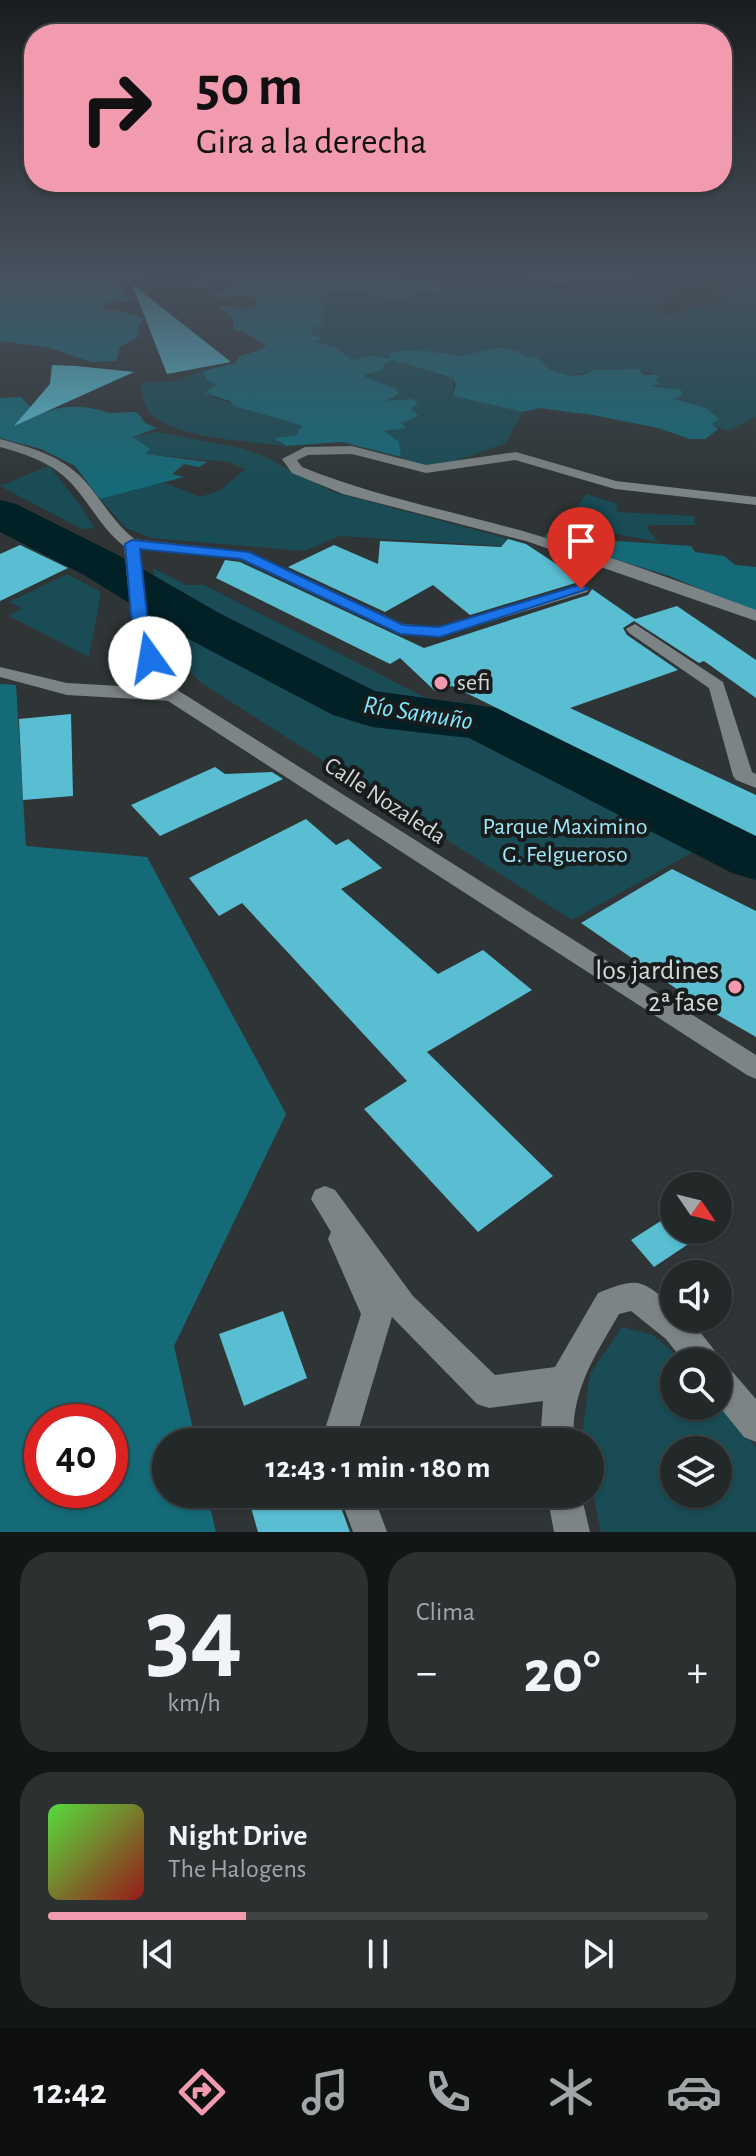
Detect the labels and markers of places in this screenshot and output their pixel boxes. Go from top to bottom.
pin [547,507,615,589]
place label: sefi [457,671,490,695]
marker: sefi [432,674,450,692]
place label: los jardines 2ª fase [595,957,719,1017]
marker: los jardines 2ª fase [726,978,744,996]

